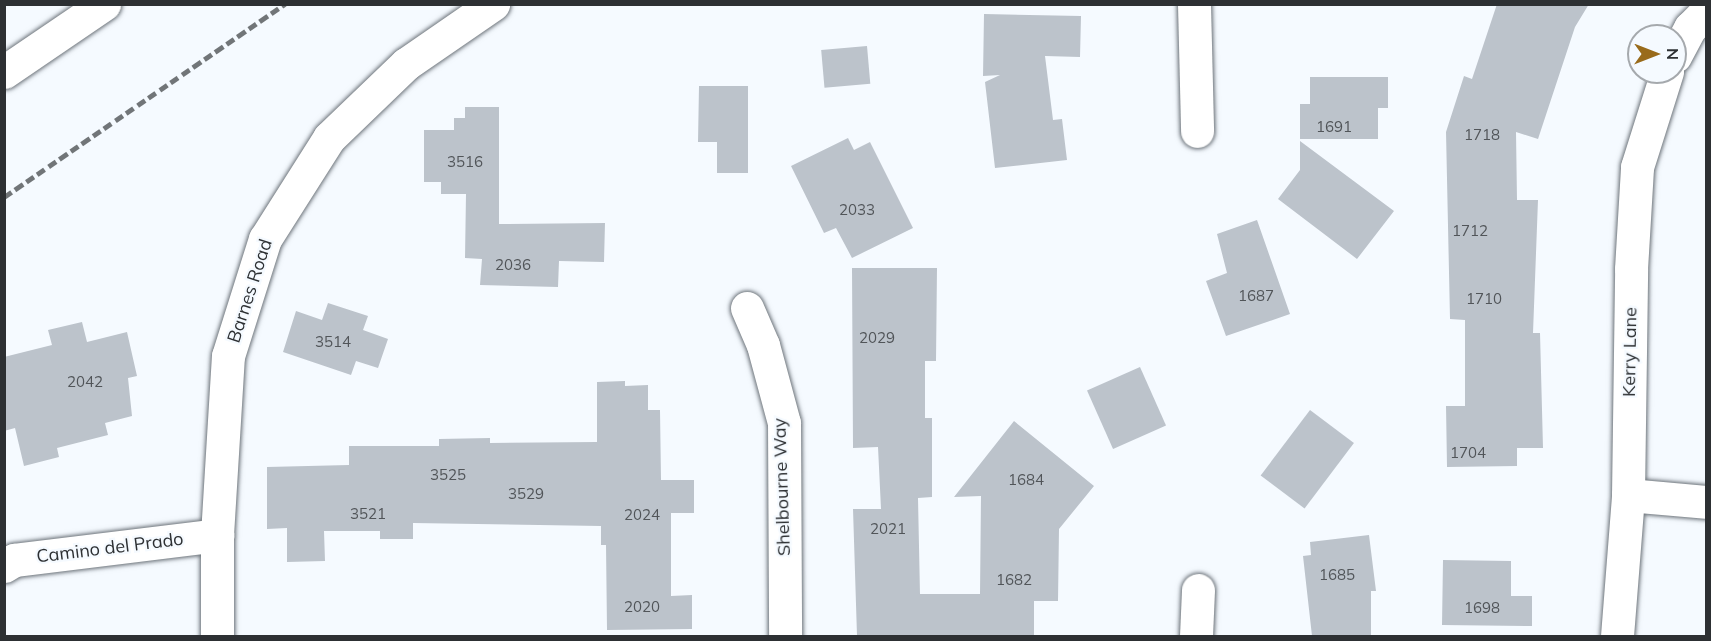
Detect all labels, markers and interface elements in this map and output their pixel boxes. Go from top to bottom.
north arrow [1627,24,1687,84]
text: N [1663,48,1683,60]
house number: 1691 [1316,118,1352,136]
house number: 1718 [1464,126,1500,144]
house number: 3516 [447,153,483,171]
house number: 2033 [839,201,875,219]
house number: 1712 [1452,222,1488,240]
street label: Barnes Road [223,236,277,346]
house number: 2036 [495,256,531,274]
house number: 1687 [1238,287,1274,305]
house number: 1710 [1466,290,1502,308]
street label: Kerry Lane [1618,307,1642,397]
house number: 2029 [859,329,895,347]
house number: 3514 [315,333,351,351]
house number: 2042 [67,373,103,391]
street label: Shelbourne Way [769,418,795,556]
house number: 1704 [1450,444,1486,462]
house number: 3525 [430,466,466,484]
house number: 1684 [1008,471,1044,489]
house number: 3529 [508,485,544,503]
house number: 3521 [350,505,386,523]
house number: 2024 [624,506,660,524]
house number: 2021 [870,520,906,538]
street label: Camino del Prado [35,528,185,568]
house number: 1685 [1319,566,1355,584]
house number: 1682 [996,571,1032,589]
house number: 2020 [624,598,660,616]
house number: 1698 [1464,599,1500,617]

